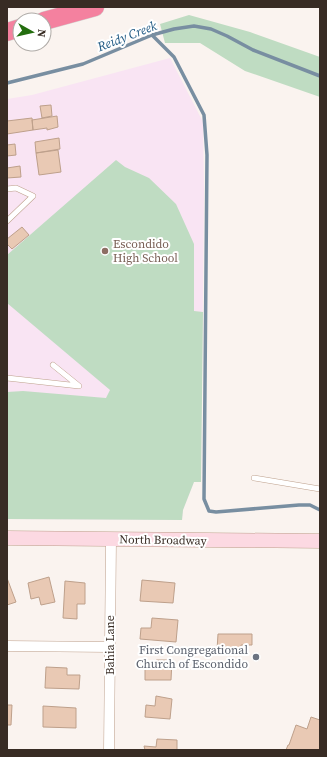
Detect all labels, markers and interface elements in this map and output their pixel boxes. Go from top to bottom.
north arrow [12,12,52,52]
water label: Reidy Creek [94,17,160,56]
text: N [33,28,49,38]
place label: Escondido High School [113,236,178,266]
marker: Escondido High School [100,246,110,256]
street label: North Broadway [119,531,208,549]
street label: Bahia Lane [102,615,118,675]
place label: First Congregational Church of Escondido [136,642,248,672]
marker: First Congregational Church of Escondido [251,652,261,662]

